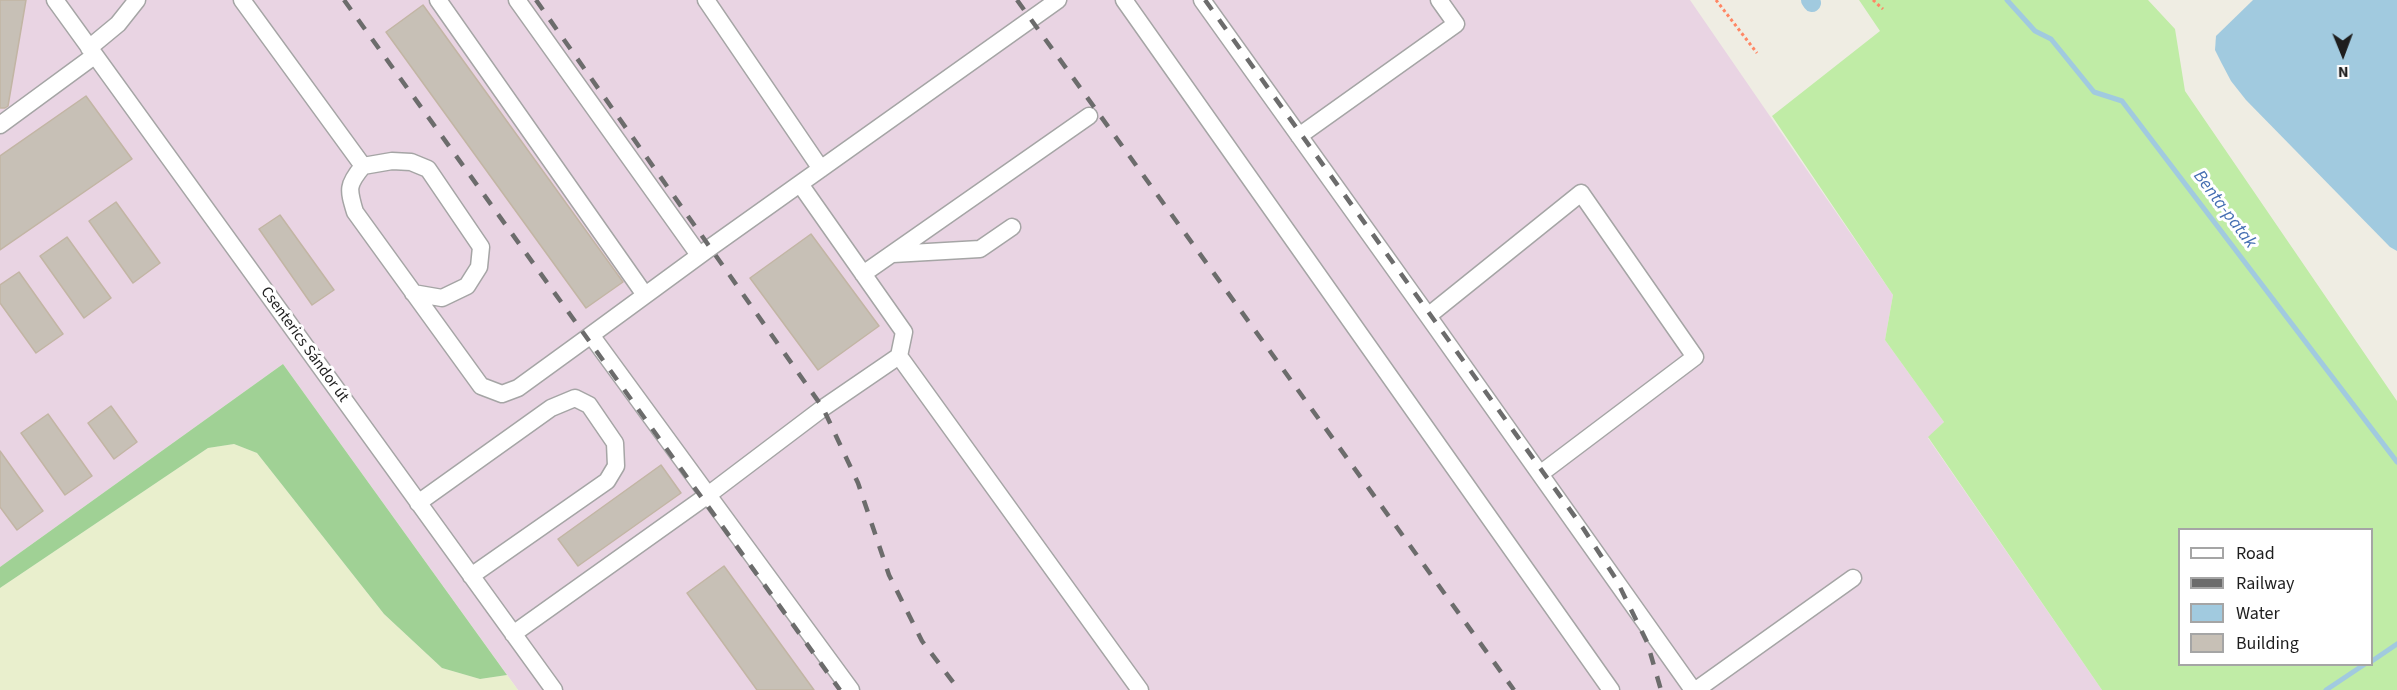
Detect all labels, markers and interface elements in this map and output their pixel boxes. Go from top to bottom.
north arrow [2313,24,2373,84]
text: N [2338,61,2349,83]
water label: Benta-patak [2188,167,2260,253]
street label: Csenterics Sándor út [256,283,352,407]
legend [2178,528,2373,666]
text: Road [2236,541,2275,566]
text: Railway [2236,571,2295,596]
text: Water [2236,601,2280,626]
text: Building [2236,631,2299,656]

